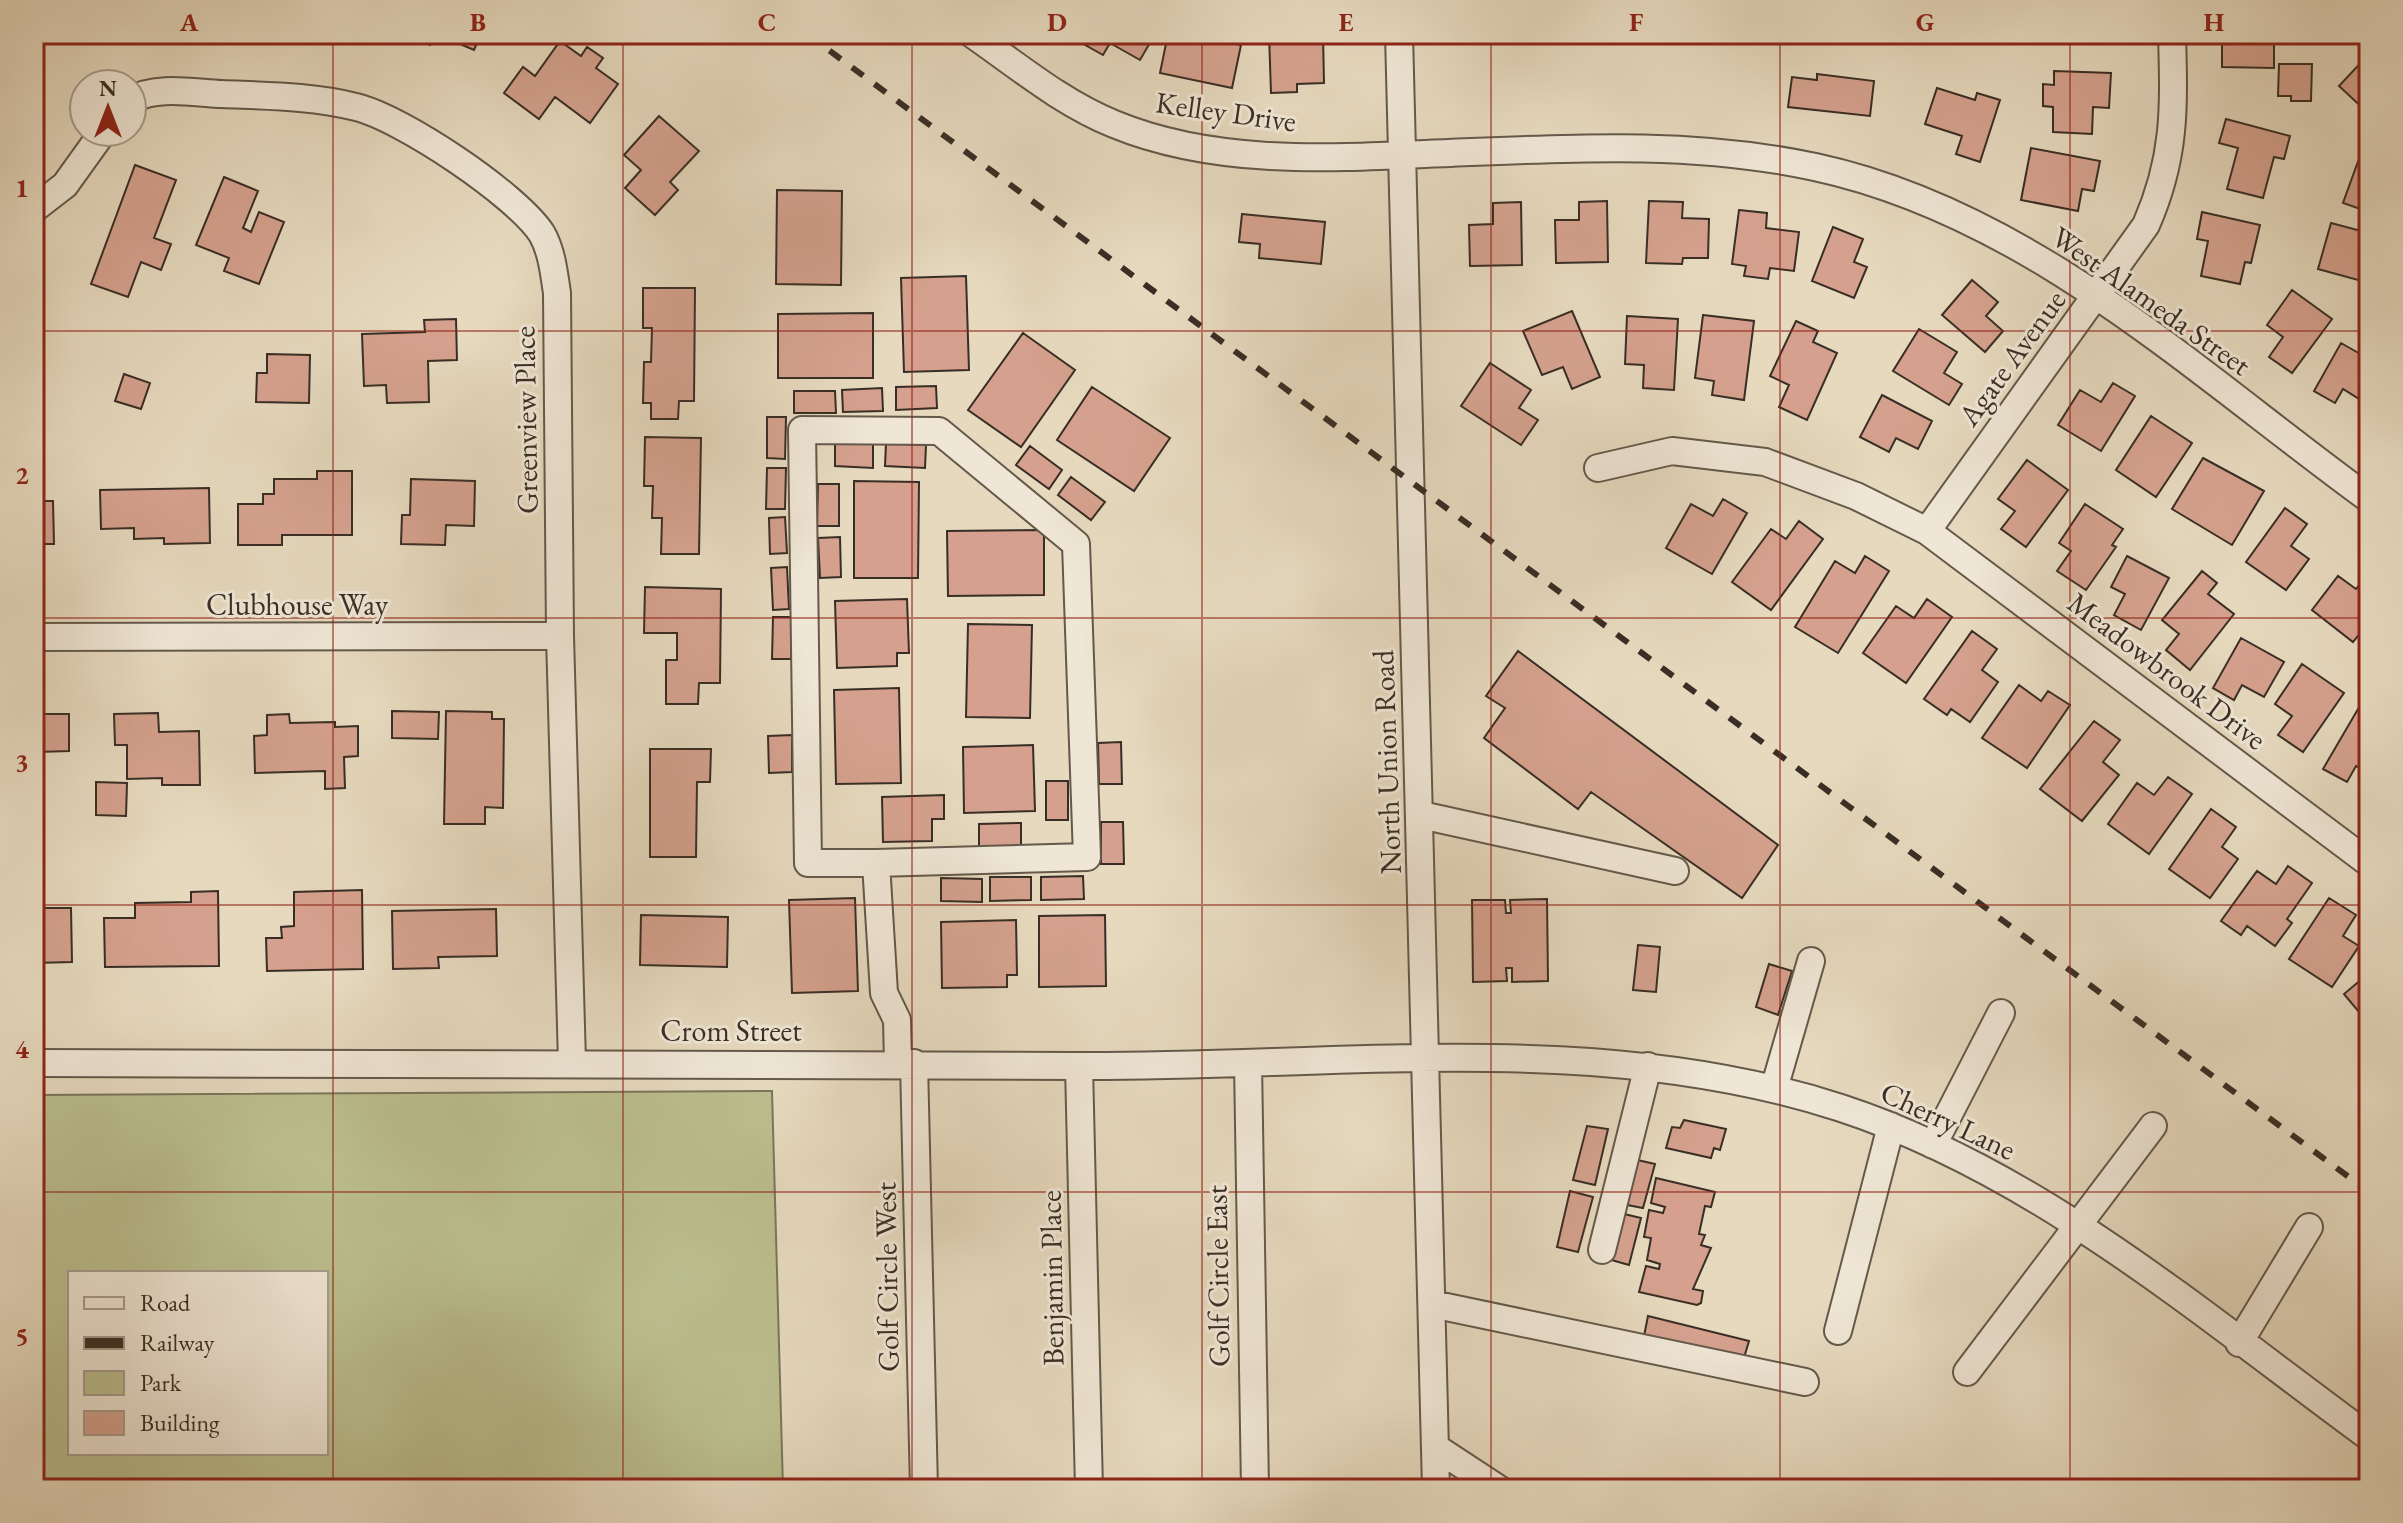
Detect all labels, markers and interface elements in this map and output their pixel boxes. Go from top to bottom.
text: A [179,5,199,39]
text: B [470,5,486,39]
text: C [758,5,776,39]
text: D [1047,5,1067,39]
text: E [1339,5,1354,39]
text: F [1629,5,1643,39]
text: G [1916,5,1935,39]
text: H [2204,5,2225,39]
north arrow [68,68,148,148]
text: N [99,74,117,103]
street label: Kelley Drive [1153,82,1299,141]
text: 1 [15,171,29,205]
street label: West Alameda Street [2044,217,2259,384]
street label: Agate Avenue [1949,282,2074,434]
street label: Greenview Place [504,326,547,514]
text: 2 [15,458,29,492]
street label: Meadowbrook Drive [2060,583,2275,758]
street label: Clubhouse Way [206,585,389,624]
street label: North Union Road [1363,648,1410,875]
text: 3 [15,745,29,779]
street label: Crom Street [660,1011,802,1050]
text: 4 [15,1032,29,1066]
street label: Cherry Lane [1874,1072,2022,1169]
street label: Golf Circle West [865,1181,908,1372]
street label: Golf Circle East [1196,1184,1239,1367]
street label: Benjamin Place [1030,1190,1073,1366]
legend [68,1271,328,1455]
text: Road [140,1287,191,1318]
text: 5 [15,1319,29,1353]
text: Railway [140,1327,215,1358]
text: Park [140,1367,182,1398]
text: Building [140,1407,220,1438]

